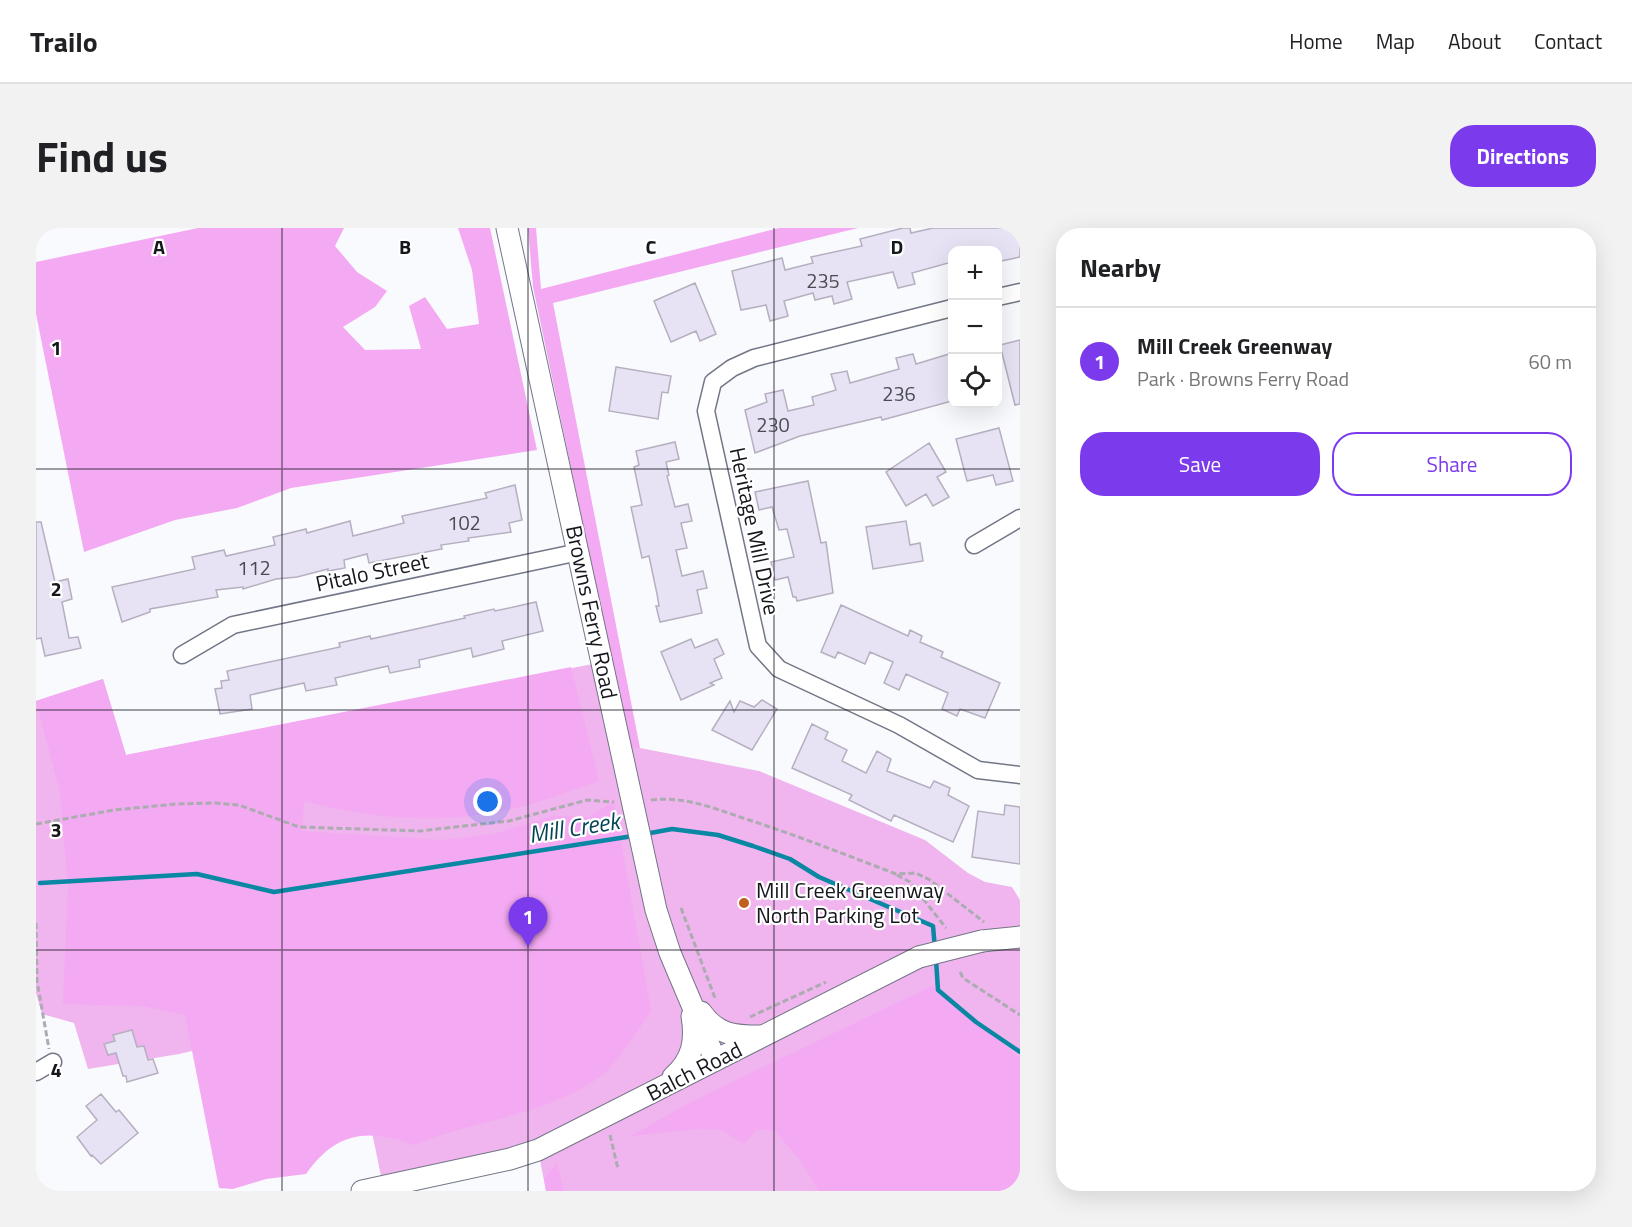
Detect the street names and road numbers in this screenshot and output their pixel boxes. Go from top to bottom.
street label: Heritage Mill Drive [721,444,789,618]
street label: Browns Ferry Road [557,522,627,702]
street label: Pitalo Street [312,543,432,601]
street label: Balch Road [640,1032,748,1110]

